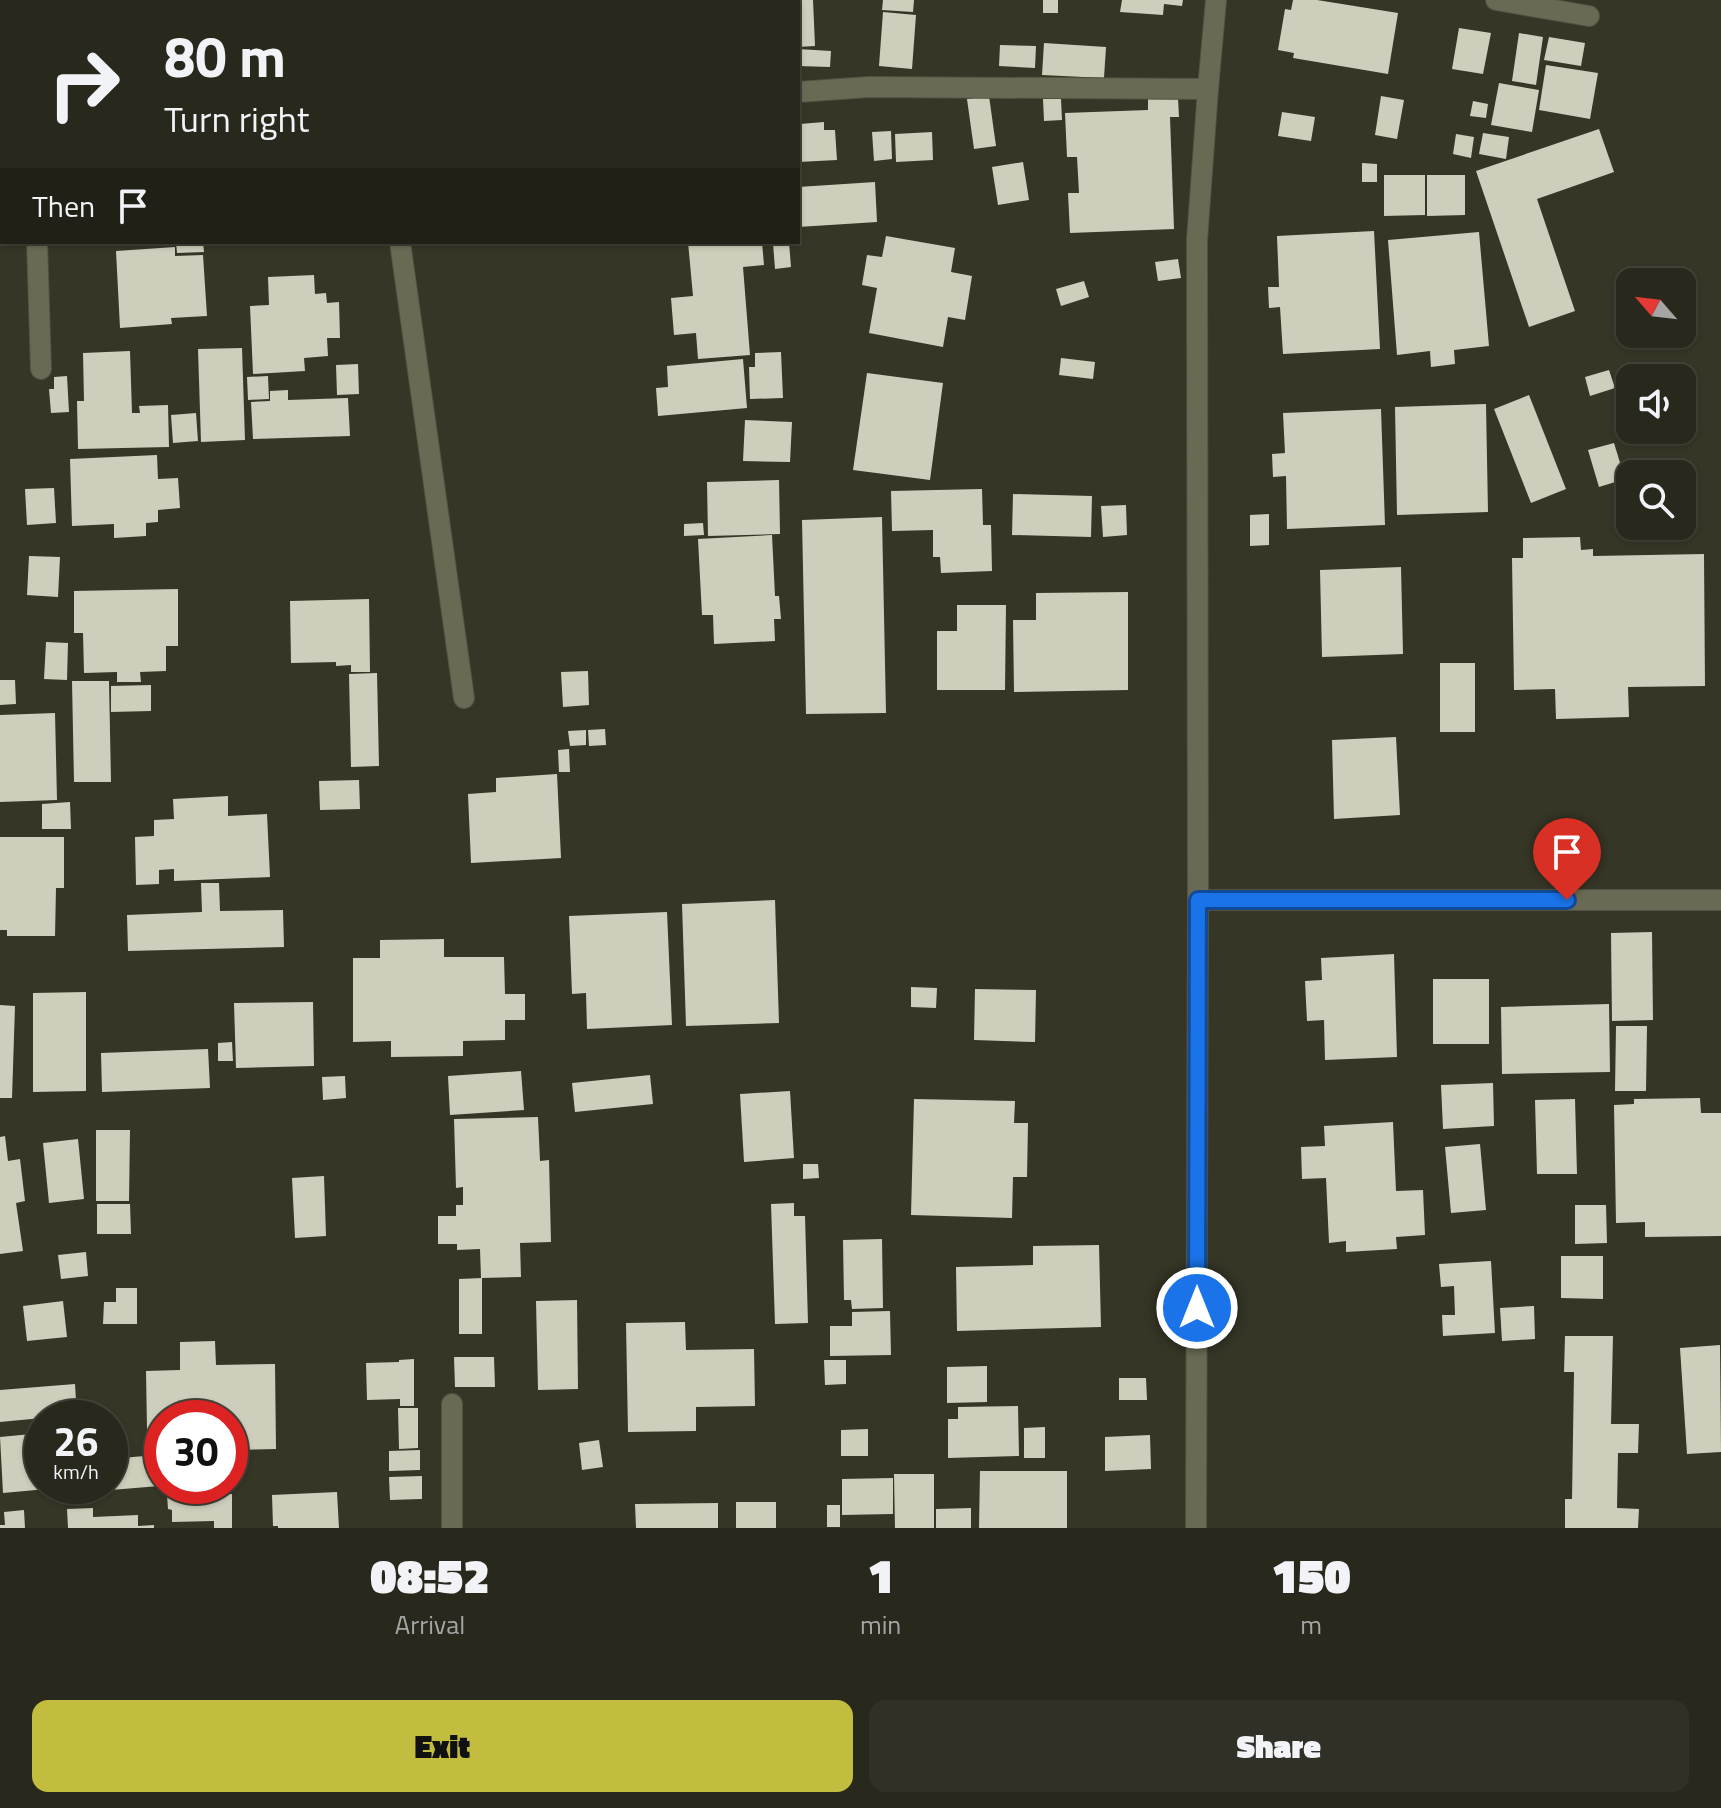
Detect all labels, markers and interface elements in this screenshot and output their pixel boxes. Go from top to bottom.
text: 80 m [164,14,286,99]
icon: right [32,32,136,136]
text: Turn right [164,91,309,146]
text: Then [32,183,95,229]
icon: arrive [111,184,155,228]
north arrow [1616,268,1696,348]
map controls [1616,268,1696,540]
button: sound [1616,364,1696,444]
button: search [1616,460,1696,540]
pin [1533,818,1601,900]
icon: arrive [1545,830,1589,874]
position arrow [1155,1266,1239,1350]
speed limit sign: 30 [144,1400,248,1504]
text: 26 [54,1411,98,1472]
text: km/h [53,1456,99,1487]
text: 08:52 [370,1539,490,1612]
text: 1 [867,1539,894,1612]
text: 150 [1272,1539,1351,1612]
text: Arrival [395,1605,465,1644]
text: min [860,1605,901,1644]
text: m [1300,1605,1322,1644]
button: Exit [32,1700,853,1792]
button: Share [869,1700,1689,1792]

